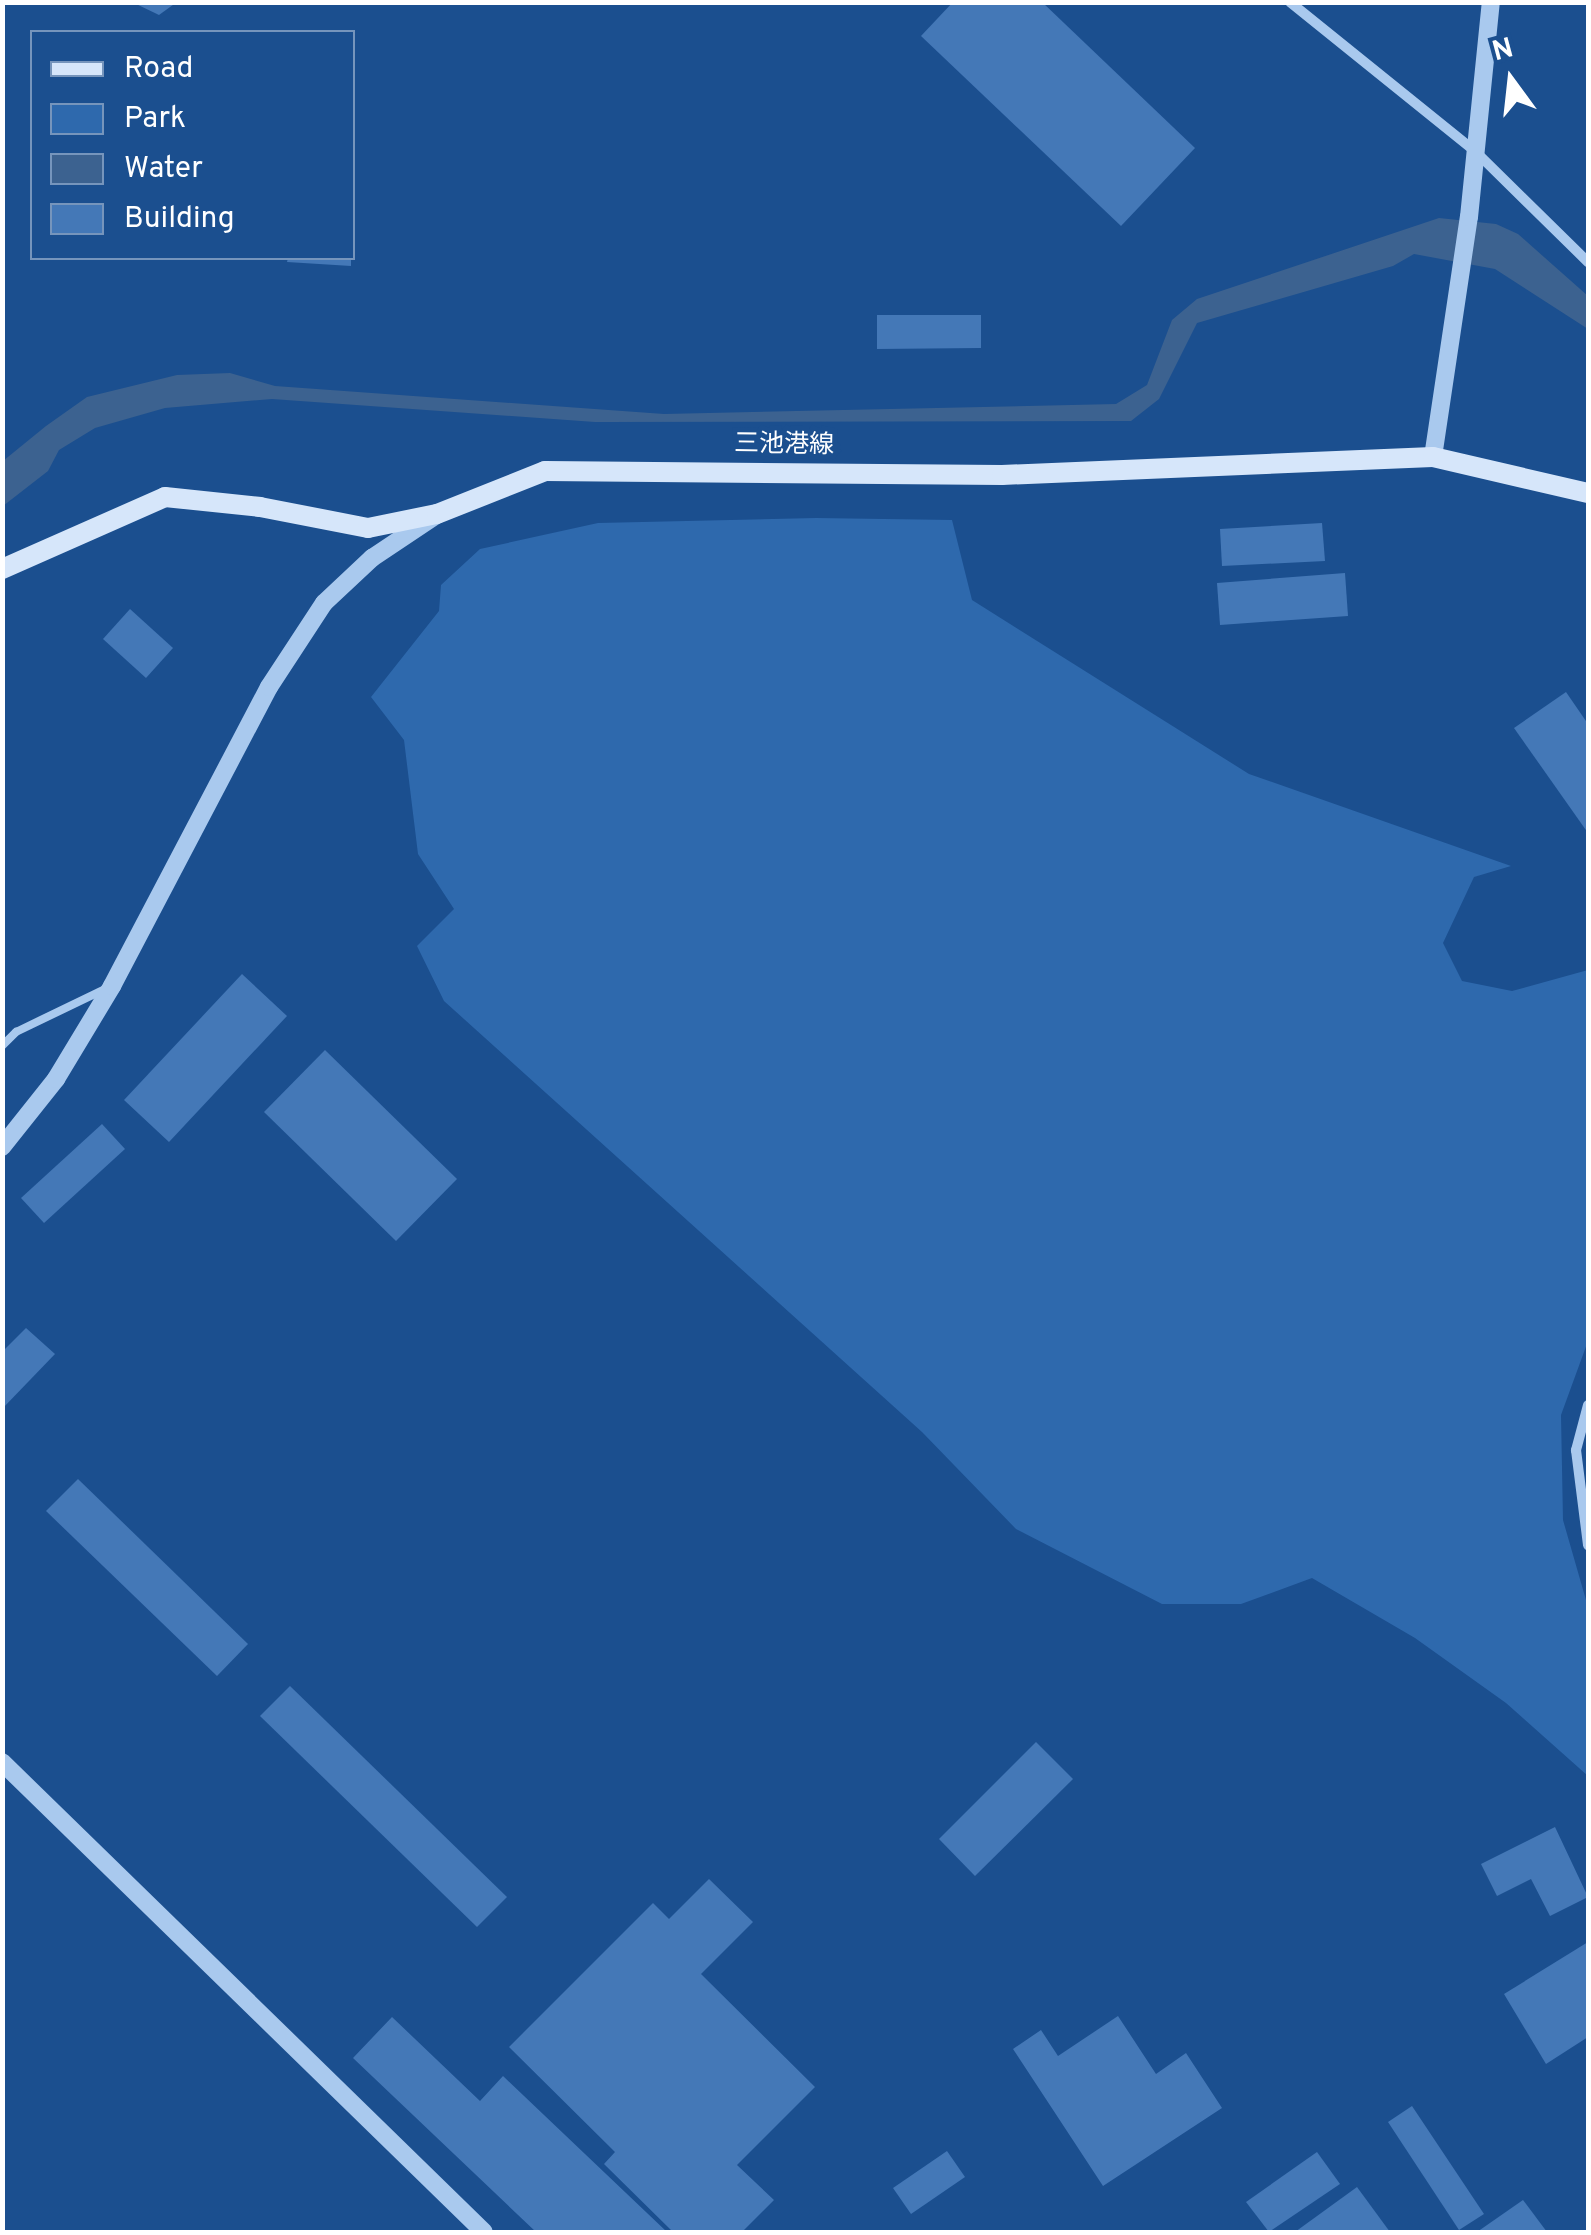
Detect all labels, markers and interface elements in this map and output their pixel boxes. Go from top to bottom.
legend [30,30,355,260]
north arrow [1461,30,1561,130]
text: N [1489,31,1518,71]
text: Road [124,51,193,88]
text: Park [124,101,186,138]
text: Water [124,151,203,188]
text: Building [124,201,235,238]
street label: 三池港線 [734,430,834,462]

